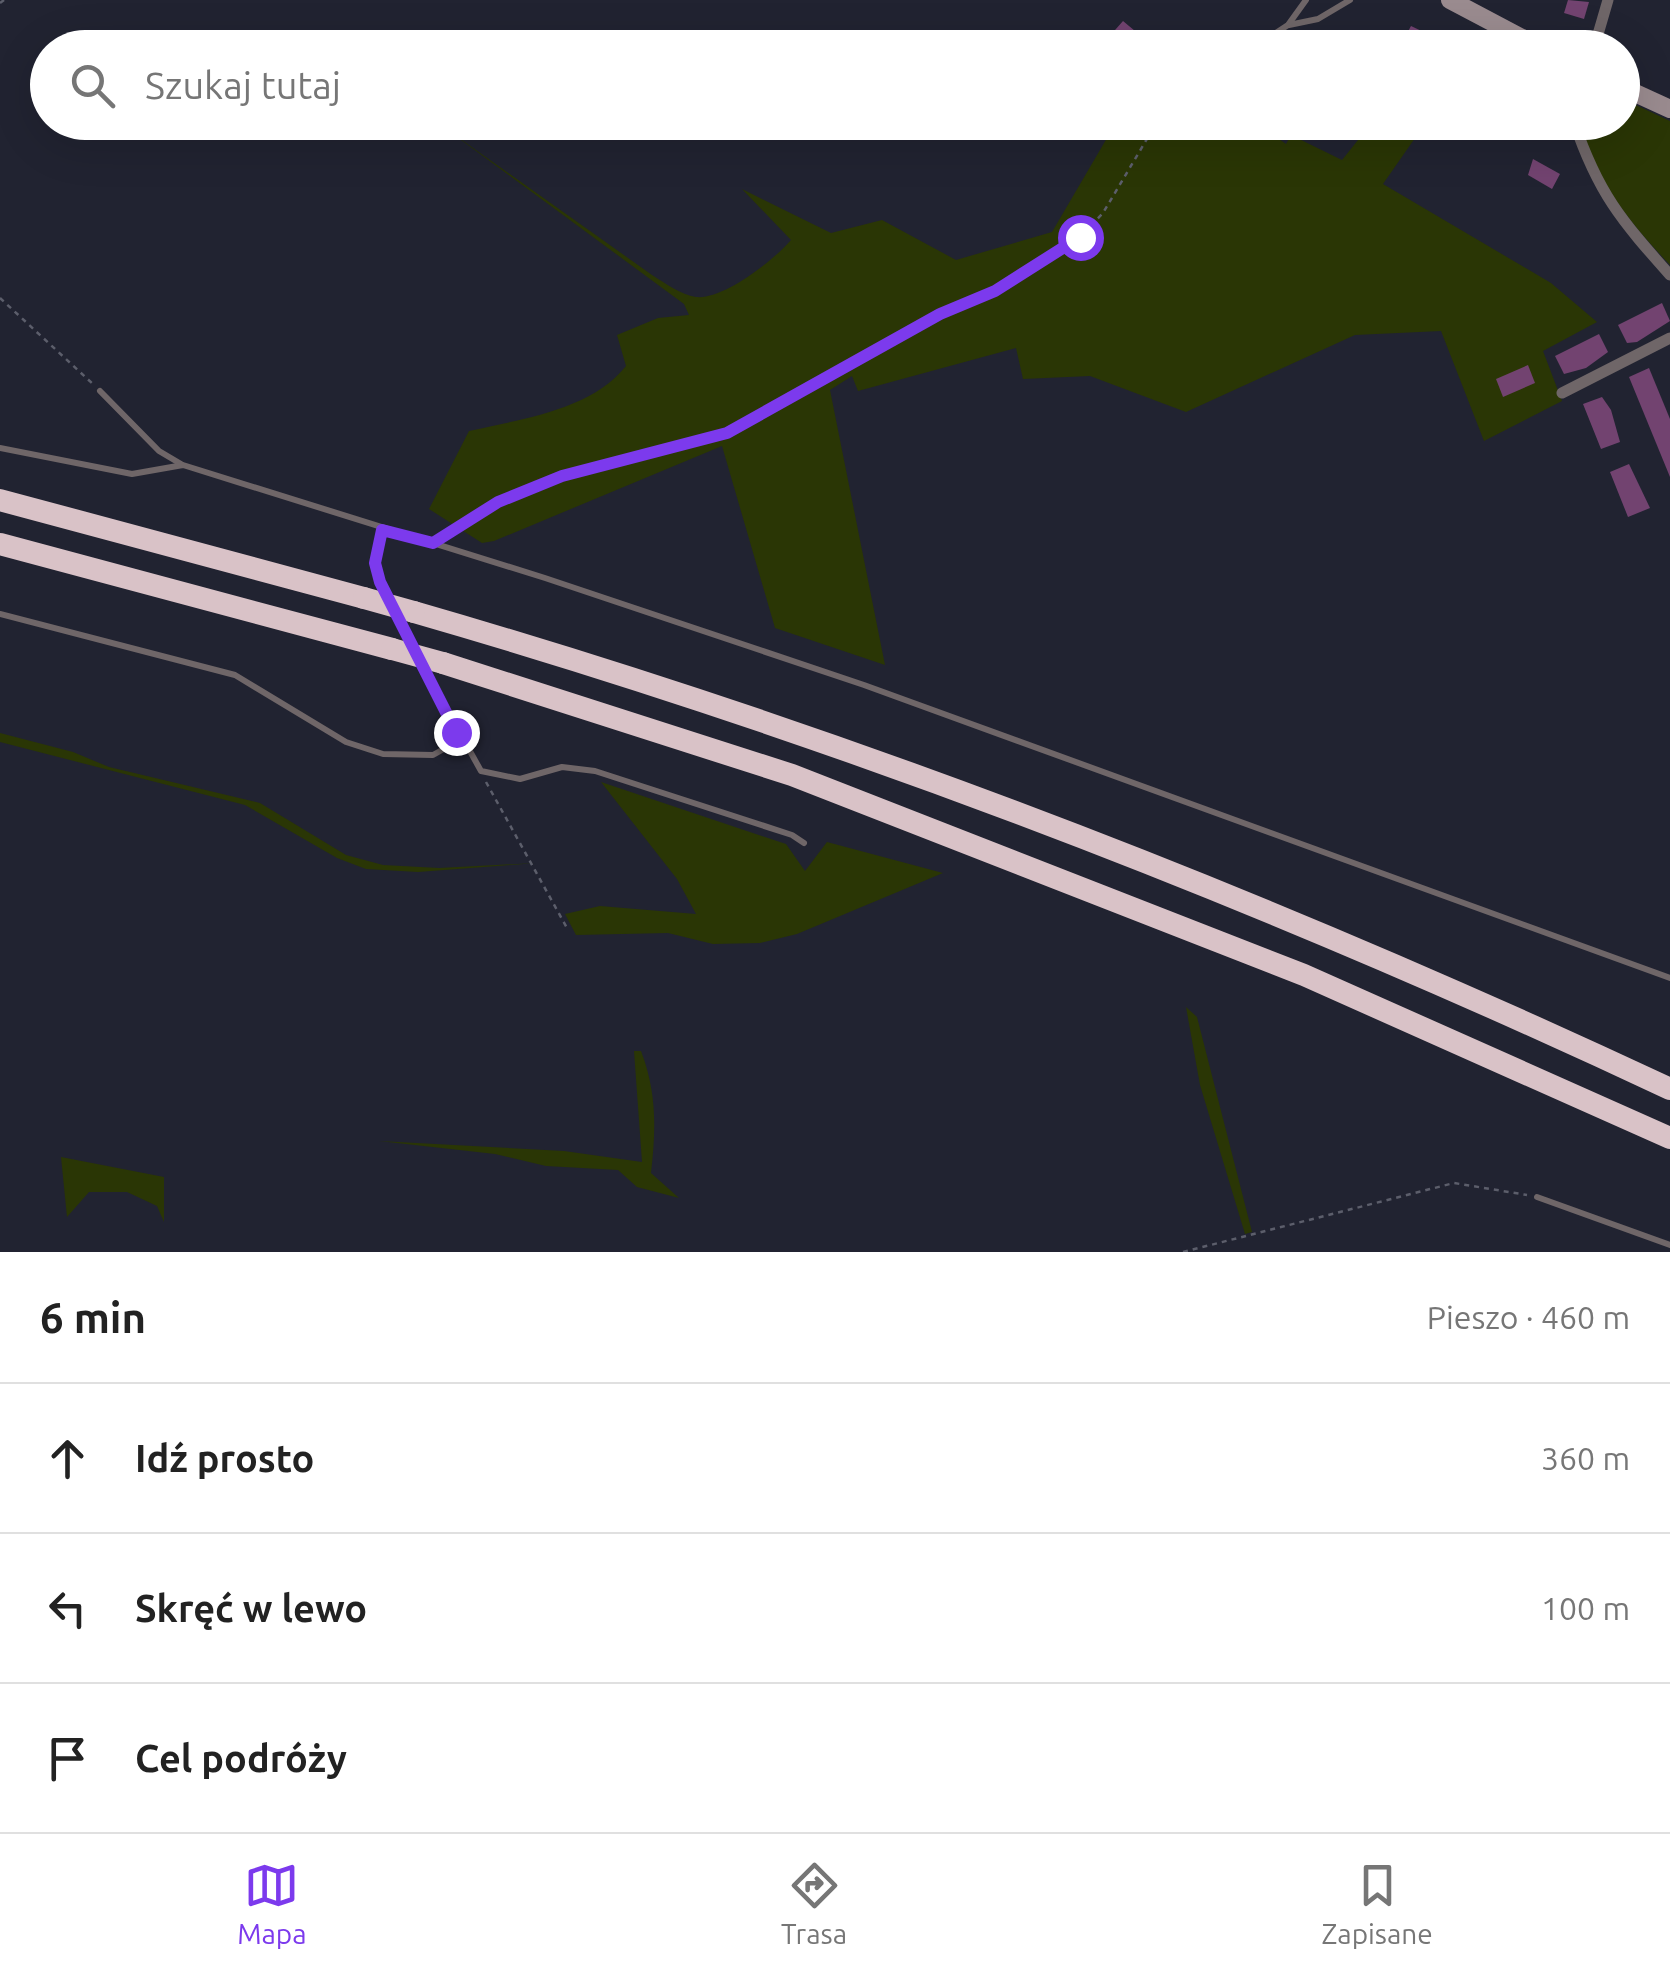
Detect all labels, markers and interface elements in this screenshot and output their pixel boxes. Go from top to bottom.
search box [30,30,1640,140]
icon: search [65,58,120,113]
text: Szukaj tutaj [145,64,341,106]
route start [1058,215,1104,261]
route end [434,710,480,756]
text: 6 min [40,1294,146,1341]
text: Pieszo · 460 m [1427,1299,1630,1335]
icon: ahead [40,1431,95,1486]
text: Idź prosto [135,1437,314,1479]
text: 360 m [1541,1440,1630,1476]
icon: left [40,1581,95,1636]
text: Skręć w lewo [135,1587,367,1629]
text: 100 m [1541,1590,1630,1626]
icon: arrive [40,1731,95,1786]
text: Cel podróży [135,1737,347,1779]
tab: Mapa [237,1858,307,1949]
tab: Trasa [781,1858,847,1949]
tab: Zapisane [1321,1858,1433,1949]

